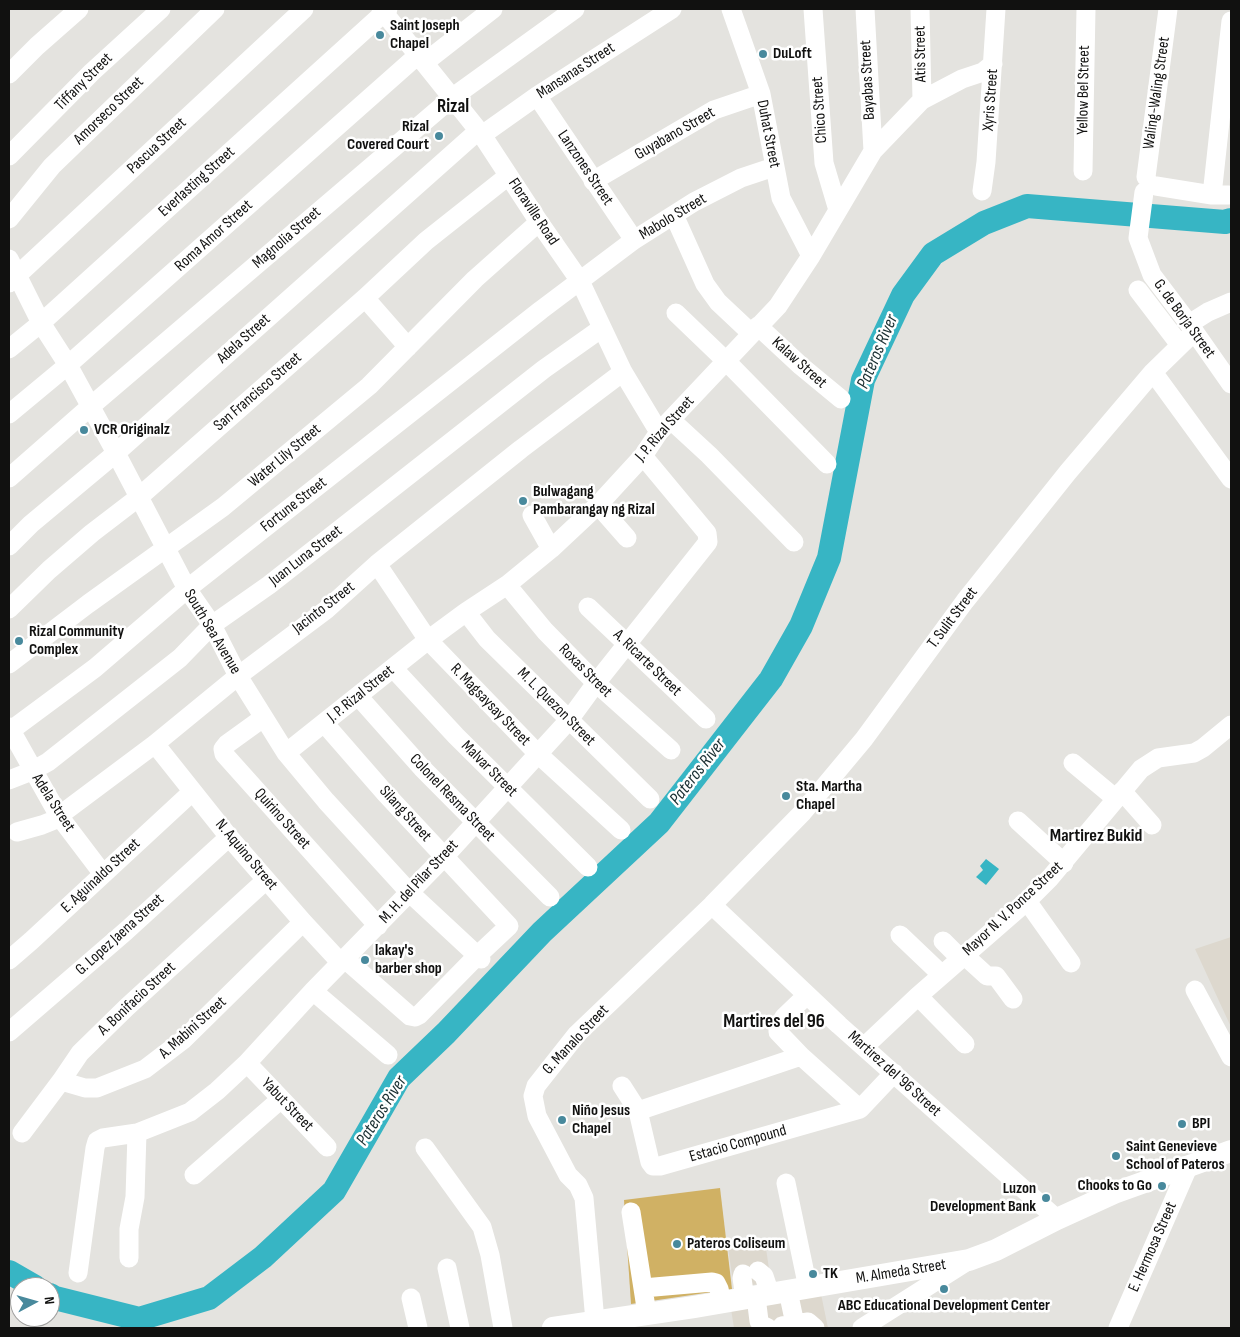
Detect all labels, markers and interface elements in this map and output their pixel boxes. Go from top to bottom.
place label: Saint Joseph Chapel [390,16,460,54]
street label: Atis Street [911,25,931,83]
marker: Saint Joseph Chapel [374,29,386,41]
street label: Waling-Waling Street [1140,35,1174,151]
street label: Mansanas Street [533,39,619,103]
street label: Bayabas Street [856,39,880,121]
place label: DuLoft [773,44,812,64]
street label: Yellow Bel Street [1074,45,1094,135]
marker: DuLoft [757,48,769,60]
street label: Tiffany Street [51,49,117,115]
street label: Xyris Street [979,68,1003,132]
street label: Amorseco Street [70,73,148,149]
street label: Chico Street [808,76,832,144]
district label: Rizal [437,96,469,118]
street label: Duhat Street [752,98,784,170]
street label: Guyabano Street [631,103,719,165]
street label: Pascua Street [123,114,191,178]
place label: Rizal Covered Court [347,117,429,155]
street label: Lanzones Street [553,127,617,209]
marker: Rizal Covered Court [433,130,445,142]
street label: Everlasting Street [155,143,239,221]
street label: Floraville Road [504,175,562,249]
street label: Mabolo Street [636,189,710,245]
street label: Roma Amor Street [171,196,257,276]
street label: Magnolia Street [249,203,325,273]
street label: G. de Borja Street [1149,276,1219,362]
street label: Adela Street [213,310,275,368]
water label: Pateros River [853,312,903,392]
street label: Kalaw Street [767,333,831,393]
street label: San Francisco Street [210,349,306,435]
street label: J. P. Rizal Street [631,392,699,466]
place label: VCR Originalz [94,420,170,440]
street label: Water Lily Street [245,420,325,492]
marker: VCR Originalz [78,424,90,436]
street label: Fortune Street [257,473,331,537]
place label: Bulwagang Pambarangay ng Rizal [533,482,655,520]
marker: Bulwagang Pambarangay ng Rizal [517,495,529,507]
street label: Juan Luna Street [266,522,346,590]
street label: Jacinto Street [289,578,359,638]
street label: T. Sulit Street [924,584,982,652]
street label: South Sea Avenue [179,586,245,678]
place label: Rizal Community Complex [29,622,124,660]
street label: A. Ricarte Street [609,626,685,700]
marker: Rizal Community Complex [13,635,25,647]
street label: Roxas Street [554,640,616,702]
street label: R. Magsaysay Street [446,660,534,750]
street label: J. P. Rizal Street [324,661,398,727]
street label: M. L. Quezon Street [513,664,599,750]
water label: Pateros River [665,734,731,810]
street label: Malvar Street [457,737,521,801]
street label: Colonel Resma Street [405,750,499,846]
street label: Adela Street [27,770,79,836]
place label: Sta. Martha Chapel [796,777,862,815]
street label: Silang Street [375,782,435,846]
street label: Quirino Street [250,785,314,853]
marker: Sta. Martha Chapel [780,790,792,802]
street label: N. Aquino Street [211,816,281,894]
district label: Martirez Bukid [1050,825,1142,847]
street label: E. Aguinaldo Street [58,835,144,917]
street label: M. H. del Pilar Street [375,836,463,928]
street label: Mayor N. V. Ponce Street [959,858,1067,960]
street label: G. Lopez Jaena Street [72,890,168,980]
place label: lakay's barber shop [375,941,442,979]
marker: lakay's barber shop [359,954,371,966]
street label: A. Bonifacio Street [94,958,180,1040]
street label: A. Mabini Street [155,993,231,1063]
street label: G. Manalo Street [539,1001,613,1079]
district label: Martires del 96 [723,1011,825,1033]
street label: Martirez del '96 Street [843,1027,945,1121]
water label: Pateros River [352,1072,412,1150]
street label: Yabut Street [257,1074,317,1136]
place label: Niño Jesus Chapel [572,1101,630,1139]
marker: Niño Jesus Chapel [556,1114,568,1126]
place label: BPI [1192,1114,1210,1134]
marker: BPI [1176,1118,1188,1130]
street label: Estacio Compound [687,1121,789,1167]
place label: Saint Genevieve School of Pateros [1126,1137,1225,1175]
marker: Saint Genevieve School of Pateros [1110,1150,1122,1162]
place label: Chooks to Go [1078,1176,1152,1196]
place label: Luzon Development Bank [930,1179,1036,1217]
marker: Chooks to Go [1156,1180,1168,1192]
marker: Luzon Development Bank [1040,1192,1052,1204]
street label: E. Hermosa Street [1125,1199,1181,1295]
place label: Pateros Coliseum [687,1234,785,1254]
marker: Pateros Coliseum [671,1238,683,1250]
street label: M. Almeda Street [855,1255,947,1289]
place label: TK [823,1264,838,1284]
marker: TK [807,1268,819,1280]
north arrow [10,1277,60,1327]
marker: ABC Educational Development Center [938,1283,950,1295]
text: N [41,1296,58,1305]
place label: ABC Educational Development Center [838,1296,1050,1316]

